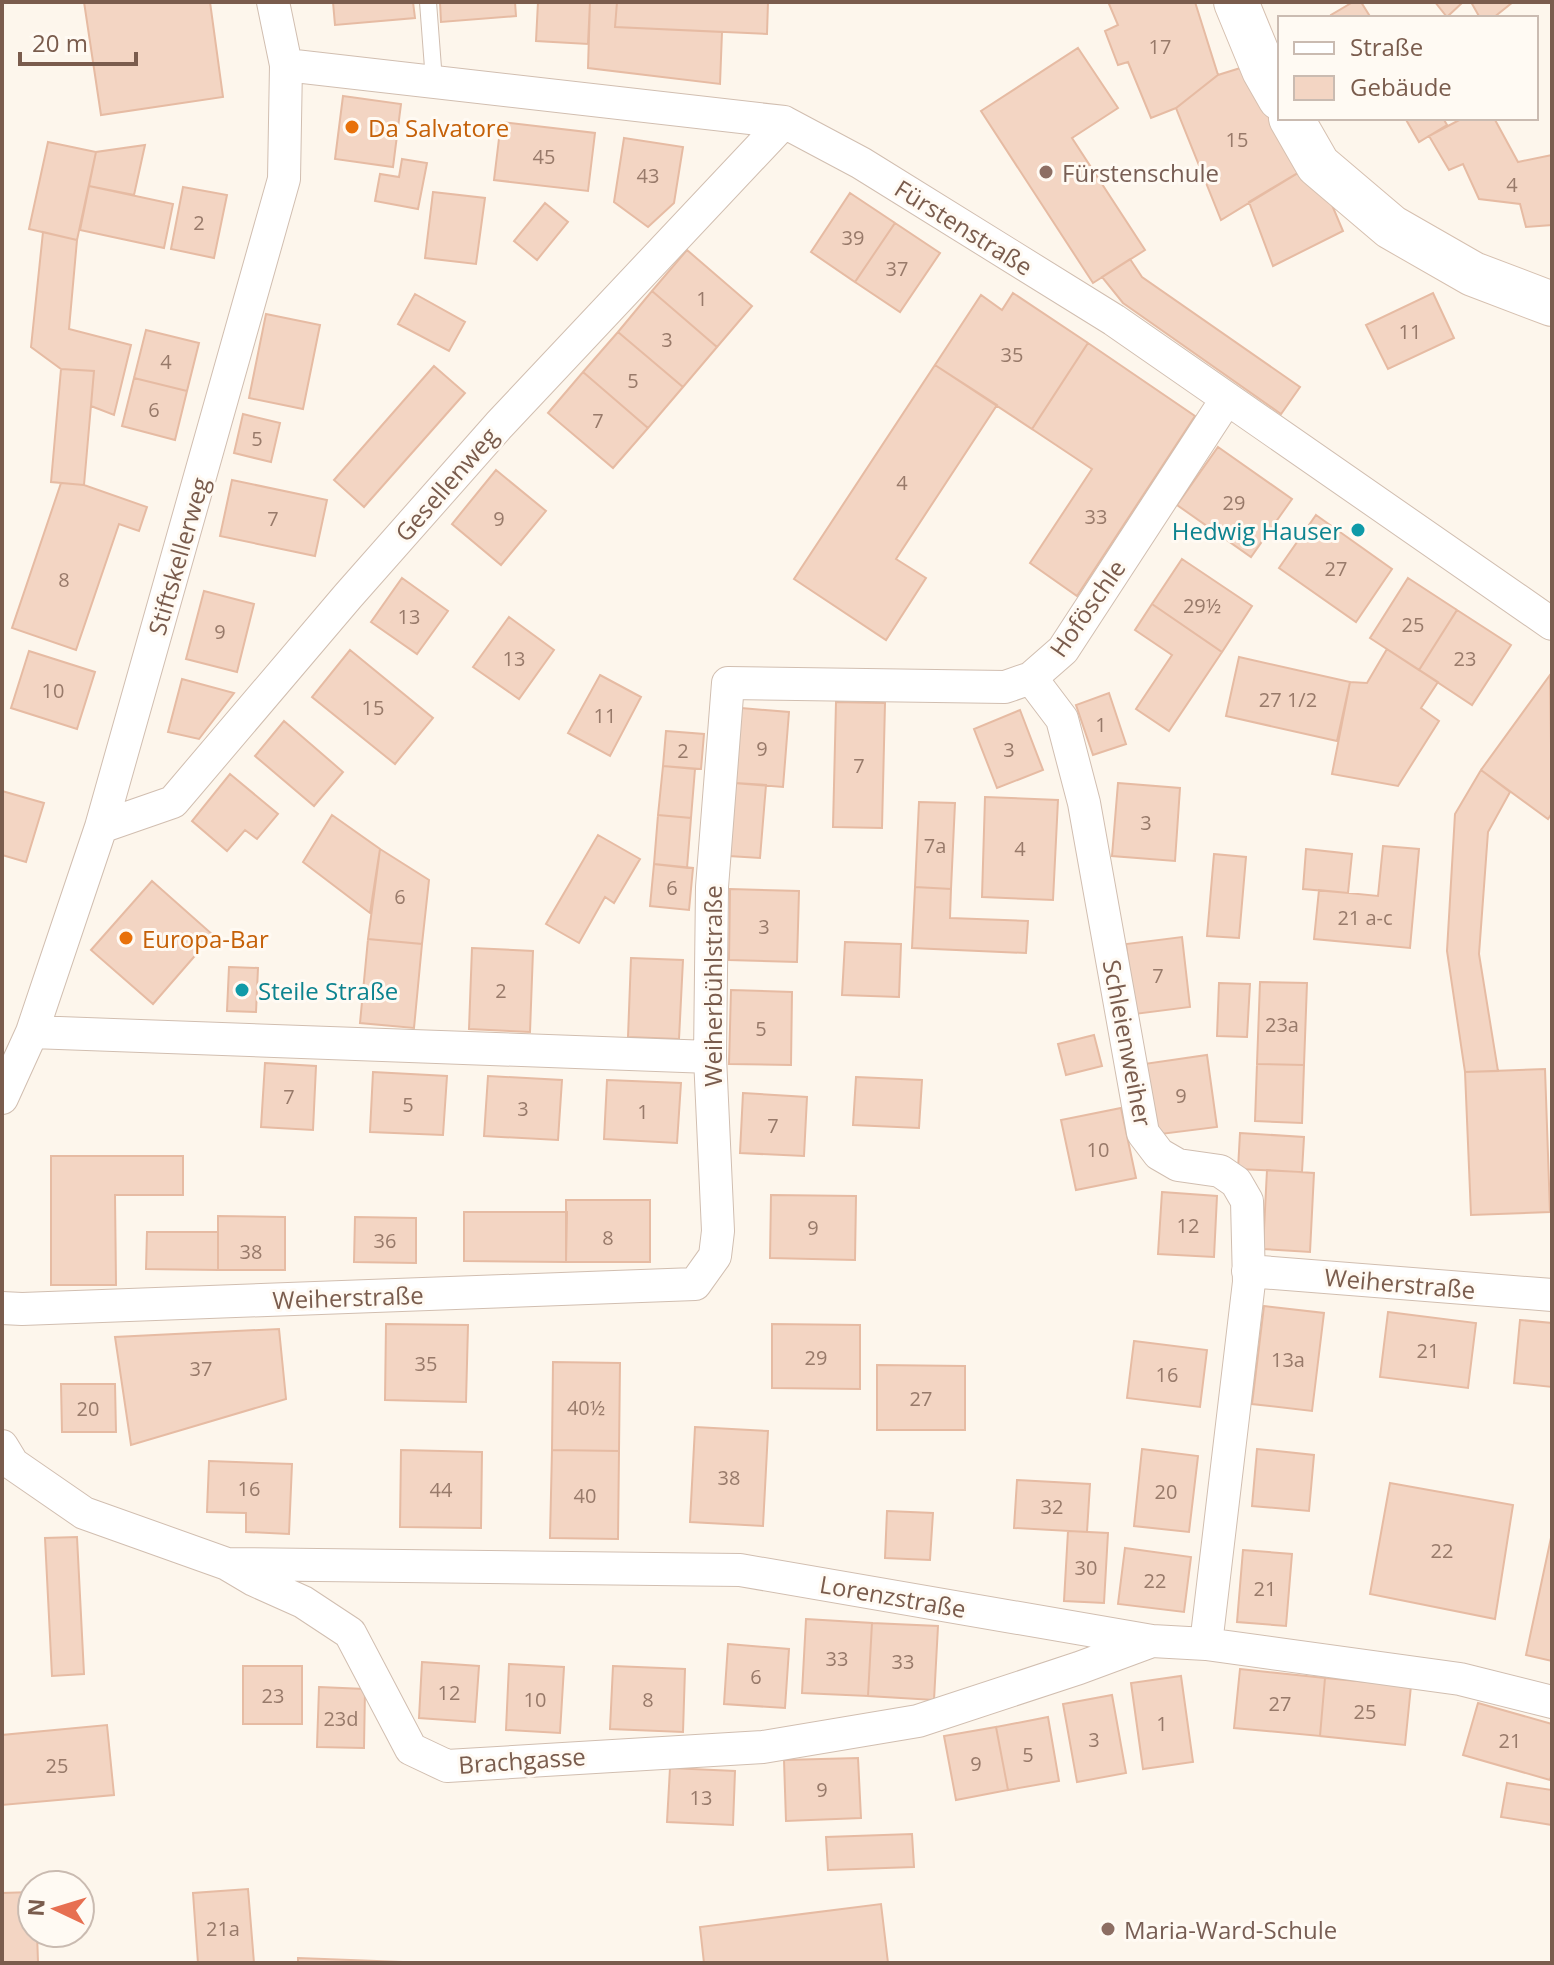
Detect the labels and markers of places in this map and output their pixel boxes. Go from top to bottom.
place label: Da Salvatore [368,111,509,144]
marker: Da Salvatore [343,118,361,136]
place label: Fürstenschule [1062,156,1219,189]
marker: Fürstenschule [1037,163,1055,181]
place label: Hedwig Hauser [1172,514,1342,547]
marker: Hedwig Hauser [1349,521,1367,539]
place label: Europa-Bar [142,922,269,955]
marker: Europa-Bar [117,929,135,947]
place label: Steile Straße [258,974,398,1007]
marker: Steile Straße [233,981,251,999]
place label: Maria-Ward-Schule [1124,1913,1337,1946]
marker: Maria-Ward-Schule [1099,1920,1117,1938]

